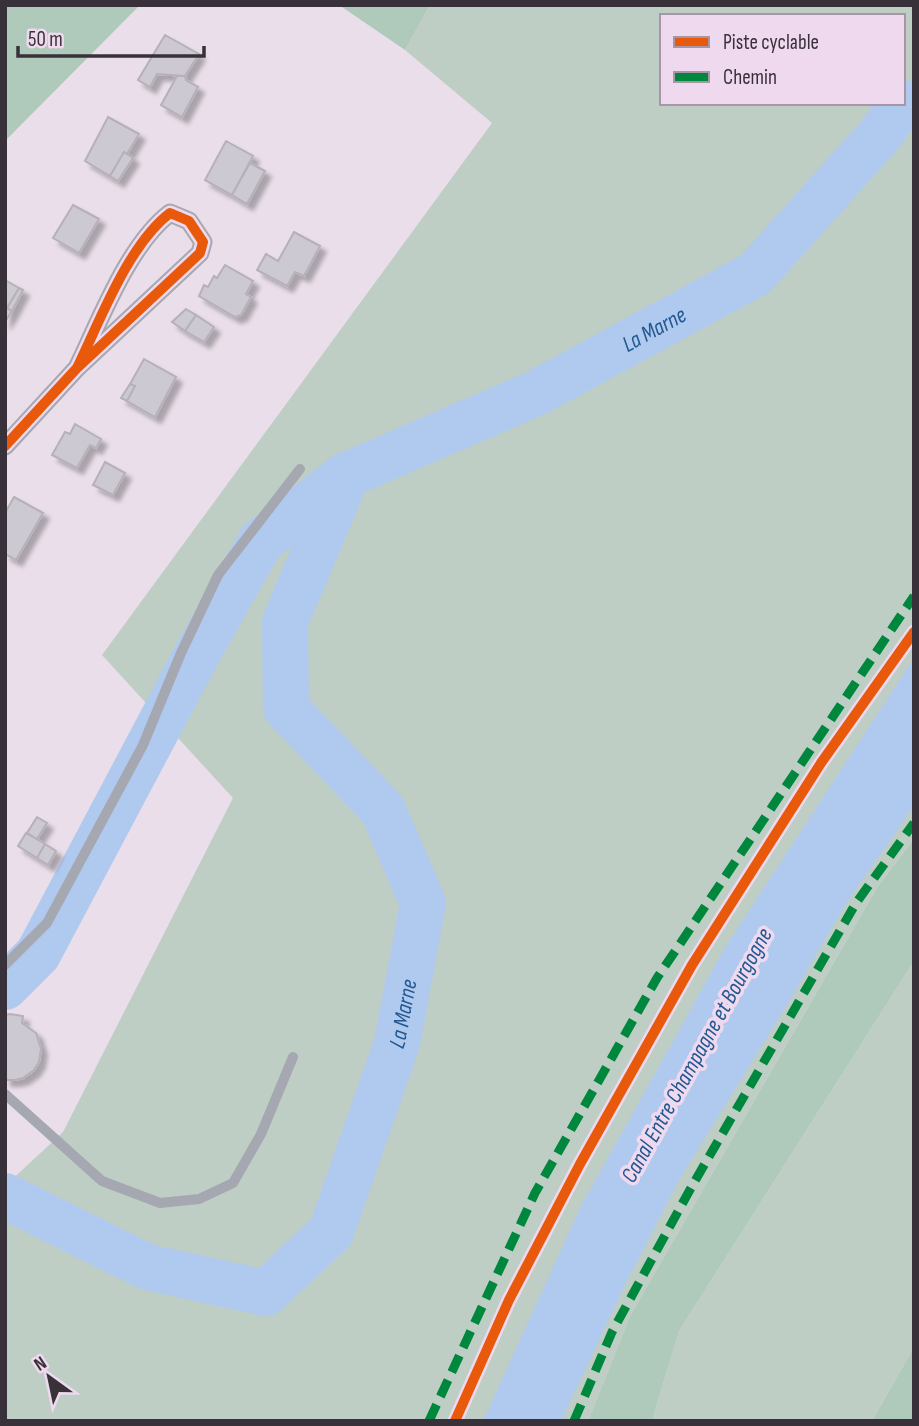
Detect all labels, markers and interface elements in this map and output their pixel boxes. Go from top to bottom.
scale bar [18,14,203,58]
legend [660,14,905,105]
text: 50 m [28,27,63,52]
text: Piste cyclable [723,30,819,55]
text: Chemin [723,65,777,90]
water label: La Marne [617,301,691,359]
water label: Canal Entre Champagne et Bourgogne [615,923,779,1188]
water label: La Marne [383,977,424,1052]
north arrow [14,1342,84,1412]
text: N [30,1352,51,1376]

